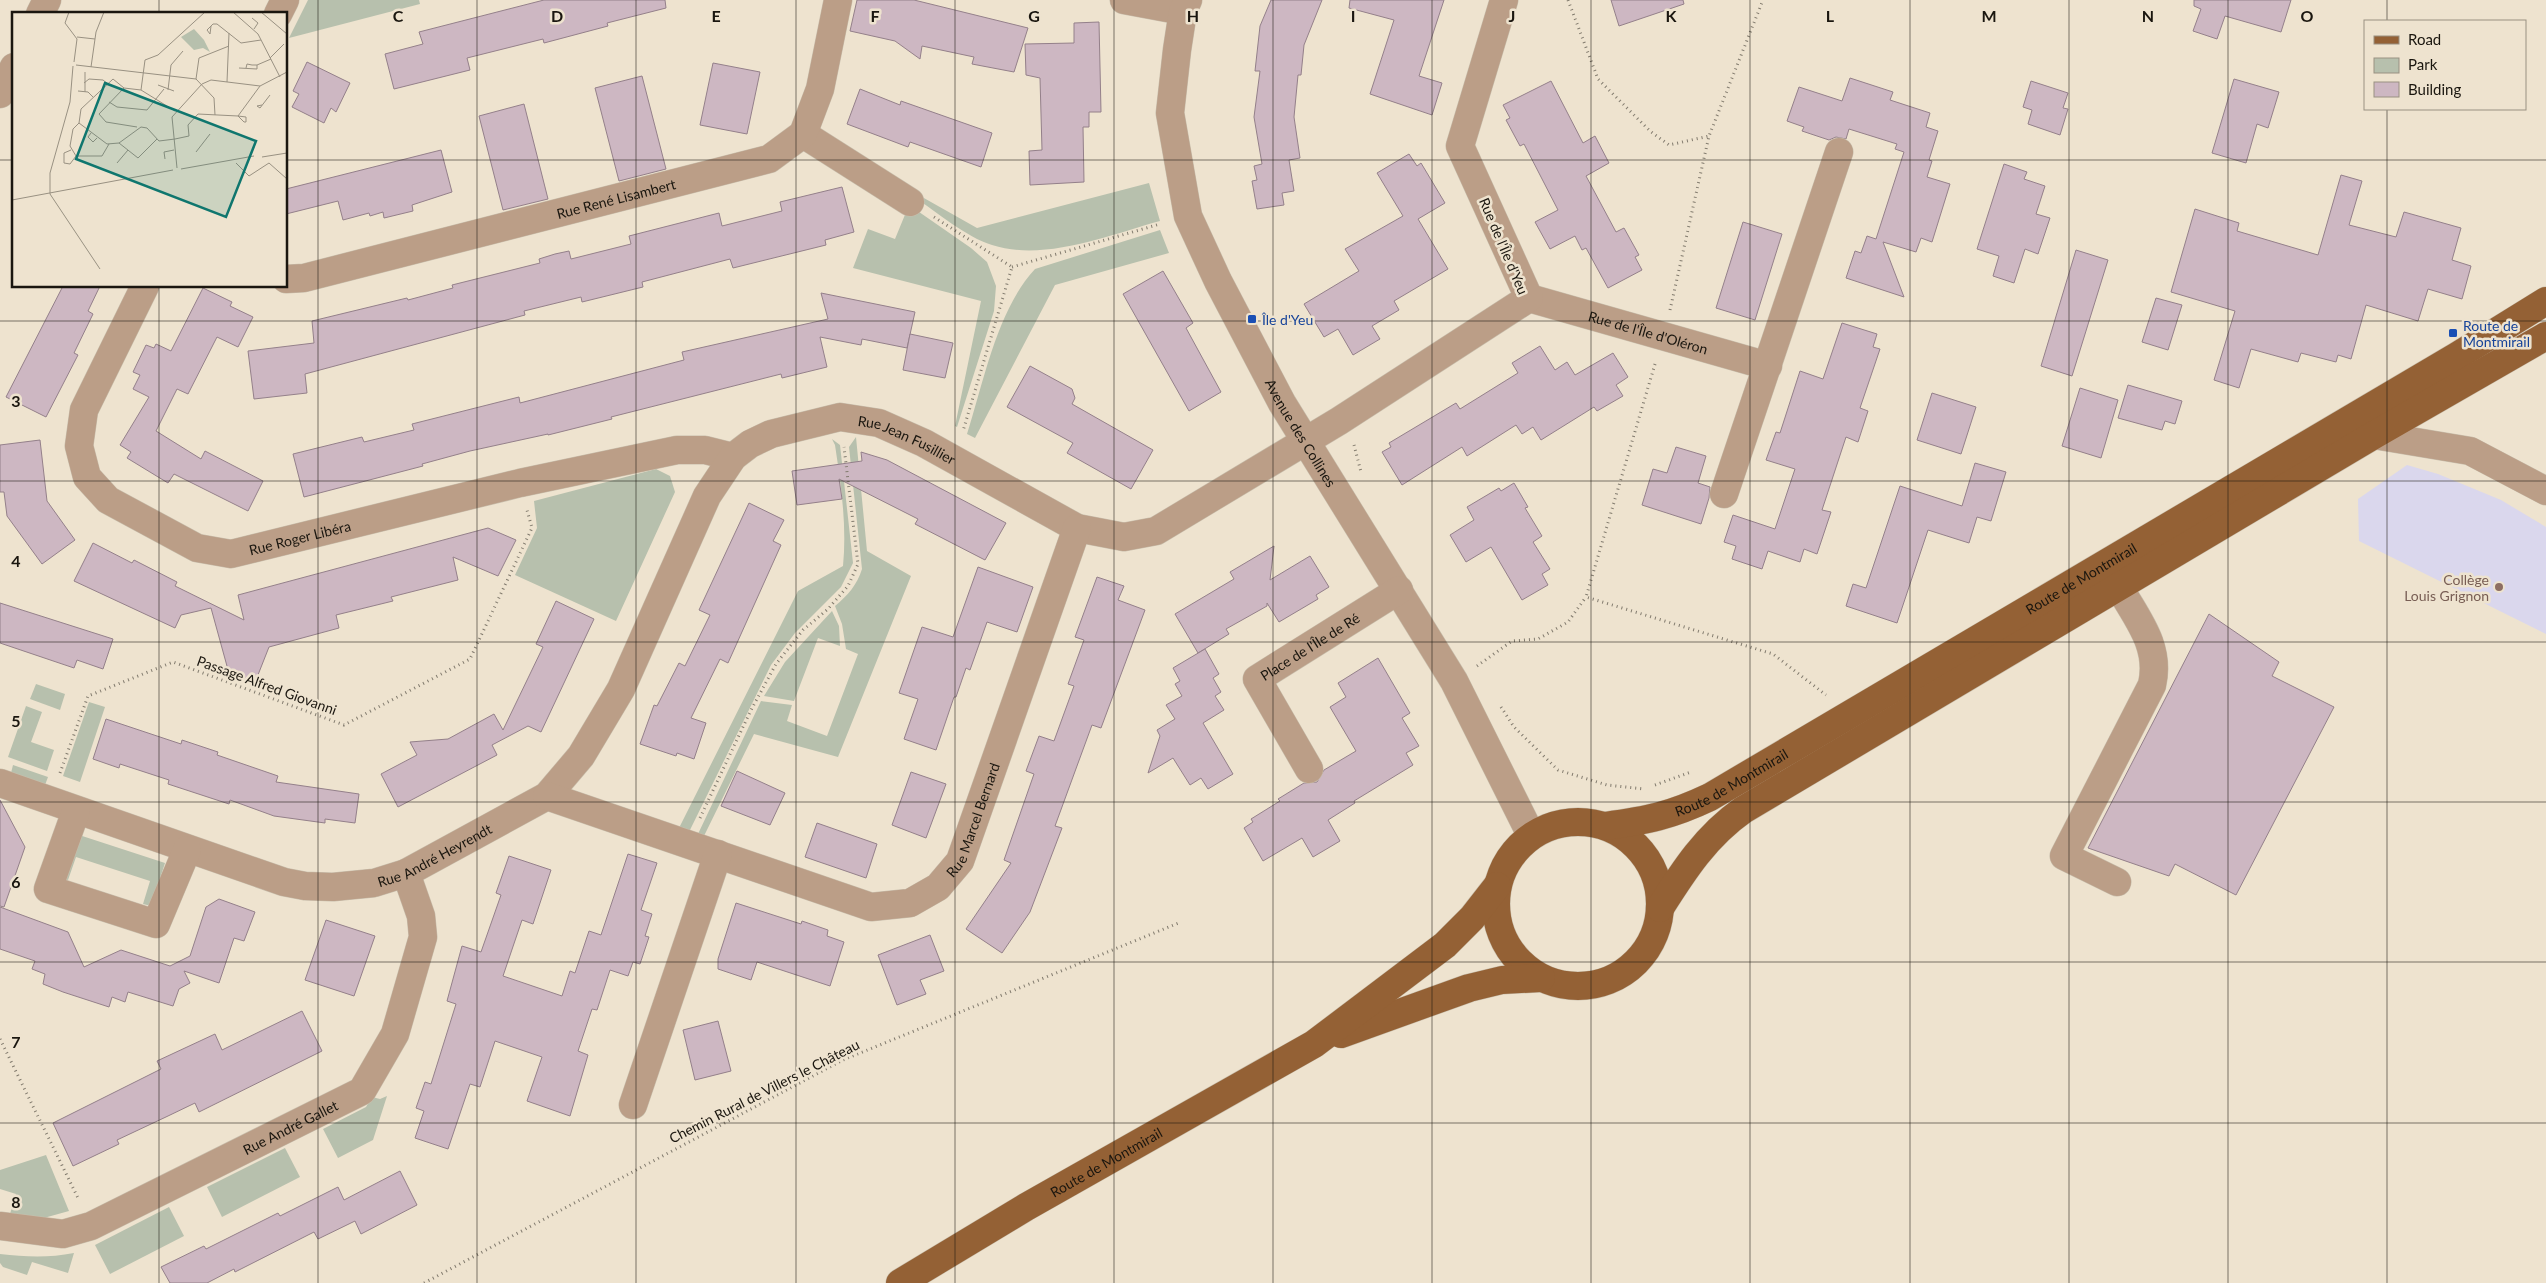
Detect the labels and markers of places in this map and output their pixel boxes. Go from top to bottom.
place label: Île d'Yeu [1261,311,1313,328]
marker: Île d'Yeu [1246,313,1258,325]
place label: Route de Montmirail [2463,317,2530,350]
marker: Route de Montmirail [2447,327,2459,339]
place label: Collège Louis Grignon [2404,571,2489,604]
marker: Collège Louis Grignon [2493,581,2505,593]

